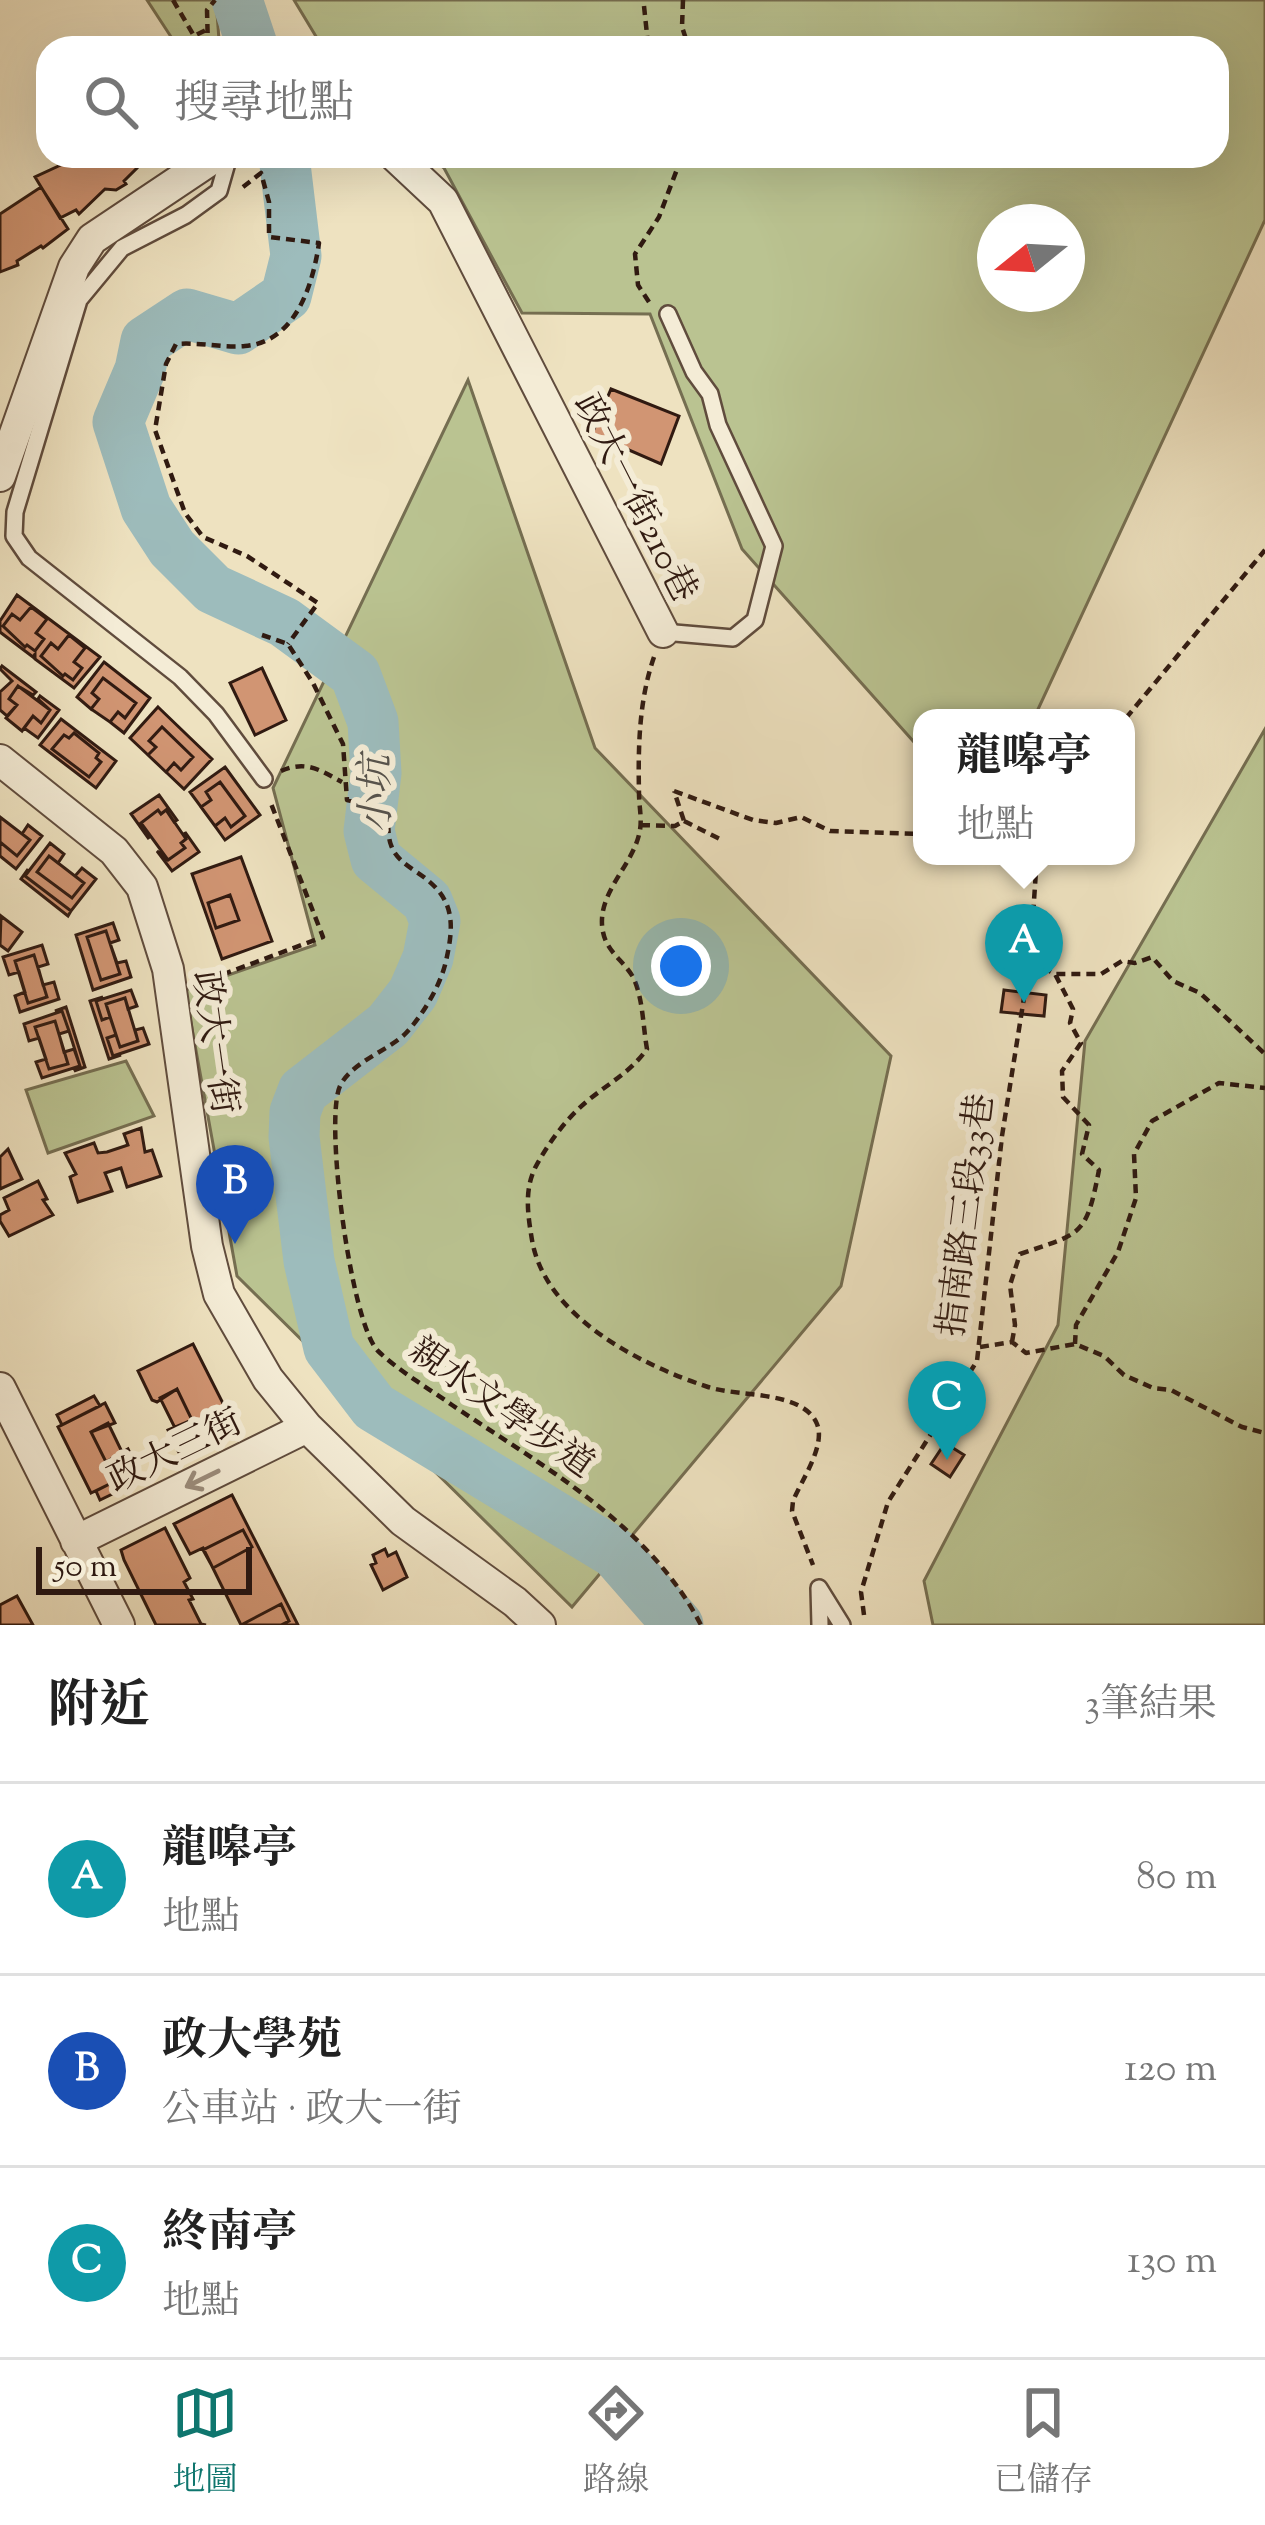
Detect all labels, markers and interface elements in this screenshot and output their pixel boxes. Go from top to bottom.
search box [36,36,1229,168]
icon: search [78,69,144,135]
text: 搜尋地點 [174,74,354,139]
north arrow [977,204,1085,312]
street label: 政大一街210巷 [559,386,708,612]
popup [913,709,1135,865]
text: 龍嗥亭 [956,727,1092,792]
water label: 小坑 [350,749,408,833]
text: 地點 [956,800,1035,856]
pin: A [985,904,1063,1003]
your location [651,936,711,996]
street label: 政大一街 [177,968,249,1117]
street label: 指南路三段33巷 [927,1091,1009,1340]
pin: B [196,1145,274,1244]
street label: 親水文學步道 [397,1326,604,1493]
pin: C [908,1361,986,1460]
street label: 政大三街 [100,1398,252,1508]
one-way arrow [185,1469,221,1491]
scale bar [36,1541,252,1594]
text: 50 m [54,1544,117,1592]
text: 附近 [48,1672,150,1745]
text: 3筆結果 [1084,1679,1217,1735]
text: 龍嗥亭 [162,1819,297,1884]
text: A [71,1851,103,1907]
text: 80 m [1136,1851,1217,1907]
text: 地點 [162,1892,240,1948]
text: 政大學苑 [162,2011,342,2076]
text: B [75,2043,99,2099]
text: 120 m [1124,2043,1217,2099]
text: 公車站 · 政大一街 [162,2084,461,2140]
text: 終南亭 [162,2203,297,2268]
text: C [71,2235,103,2291]
text: 130 m [1127,2235,1217,2291]
text: 地點 [162,2276,240,2332]
tab: 地圖 [172,2380,238,2506]
tab: 路線 [583,2380,649,2506]
tab: 已儲存 [994,2380,1093,2506]

